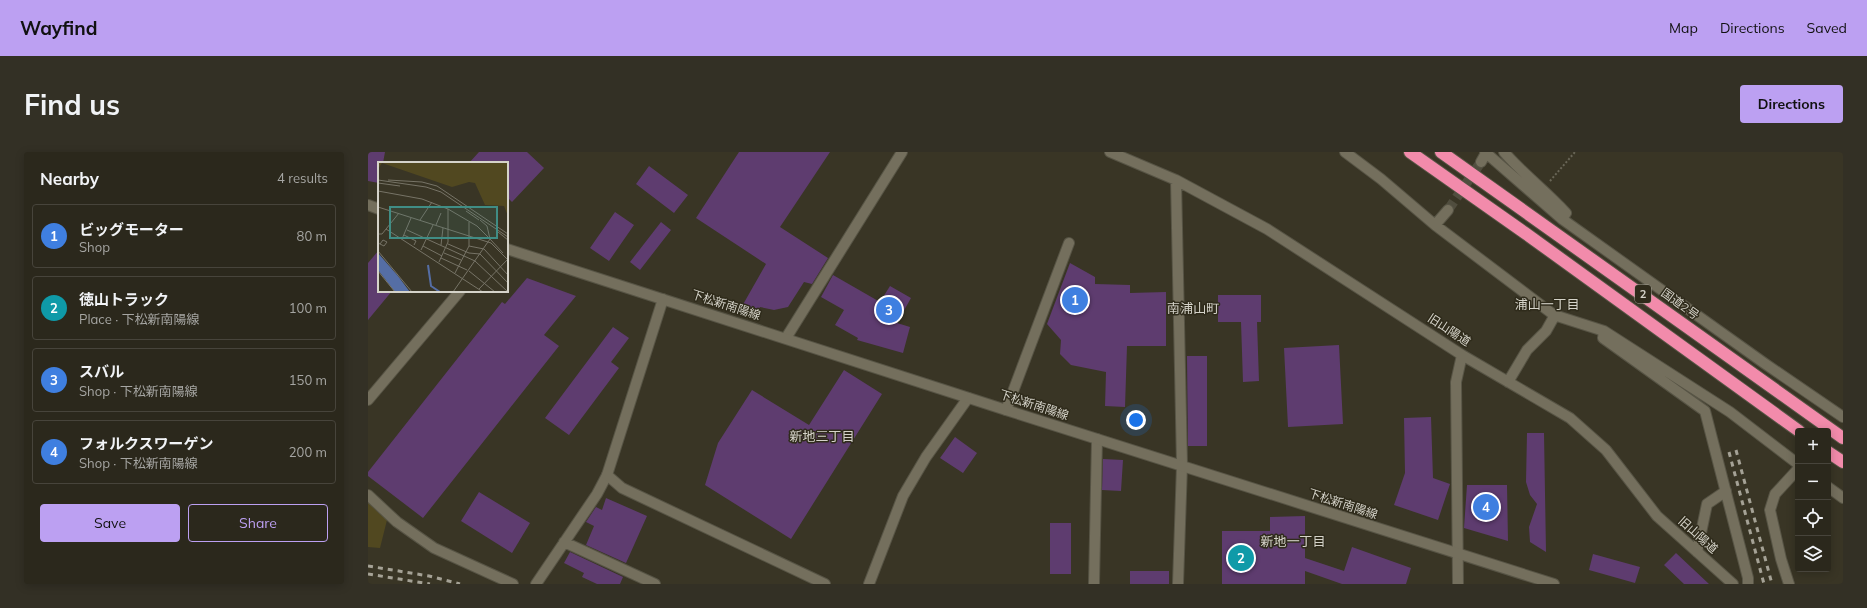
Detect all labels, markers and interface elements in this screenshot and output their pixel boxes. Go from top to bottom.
text: Wayfind [20,16,97,40]
text: Map [1669,19,1698,37]
text: Directions [1720,19,1785,37]
text: Saved [1807,19,1847,37]
button: Directions [1740,85,1843,123]
text: Find us [24,87,120,122]
inset map [378,162,508,292]
text: Nearby [40,168,99,189]
text: 4 results [277,170,328,186]
text: ビッグモーター [79,220,184,239]
text: 1 [50,228,58,244]
text: 80 m [297,228,327,244]
text: Shop [79,239,110,255]
pin: 1 [1062,285,1088,315]
road number: 2 [1635,285,1651,303]
street label: 国道2号 [1658,285,1702,322]
street label: 下松新南陽線 [690,286,763,323]
text: 徳山トラック [79,290,169,309]
pin: 3 [876,295,902,325]
district label: 浦山一丁目 [1514,296,1580,312]
text: 2 [50,300,58,316]
text: 100 m [289,300,327,316]
district label: 南浦山町 [1167,300,1219,316]
street label: 旧山陽道 [1425,310,1473,349]
text: Place · 下松新南陽線 [79,311,200,327]
text: スバル [79,362,124,381]
text: 3 [50,372,58,388]
text: 150 m [289,372,327,388]
text: Shop · 下松新南陽線 [79,383,198,399]
street label: 下松新南陽線 [998,386,1071,423]
your location [1126,410,1146,430]
district label: 新地三丁目 [789,428,855,444]
map controls [1795,428,1831,572]
button: + [1795,428,1831,464]
text: フォルクスワーゲン [79,434,214,453]
text: 4 [50,444,58,460]
text: 200 m [289,444,327,460]
text: Shop · 下松新南陽線 [79,455,198,471]
button: − [1795,464,1831,500]
street label: 下松新南陽線 [1307,485,1380,522]
pin: 4 [1473,492,1499,522]
button: locate [1795,500,1831,536]
button: Save [40,504,180,542]
button: Share [188,504,328,542]
street label: 旧山陽道 [1675,513,1721,556]
district label: 新地一丁目 [1260,533,1326,549]
button: layers [1795,536,1831,572]
pin: 2 [1228,543,1254,573]

